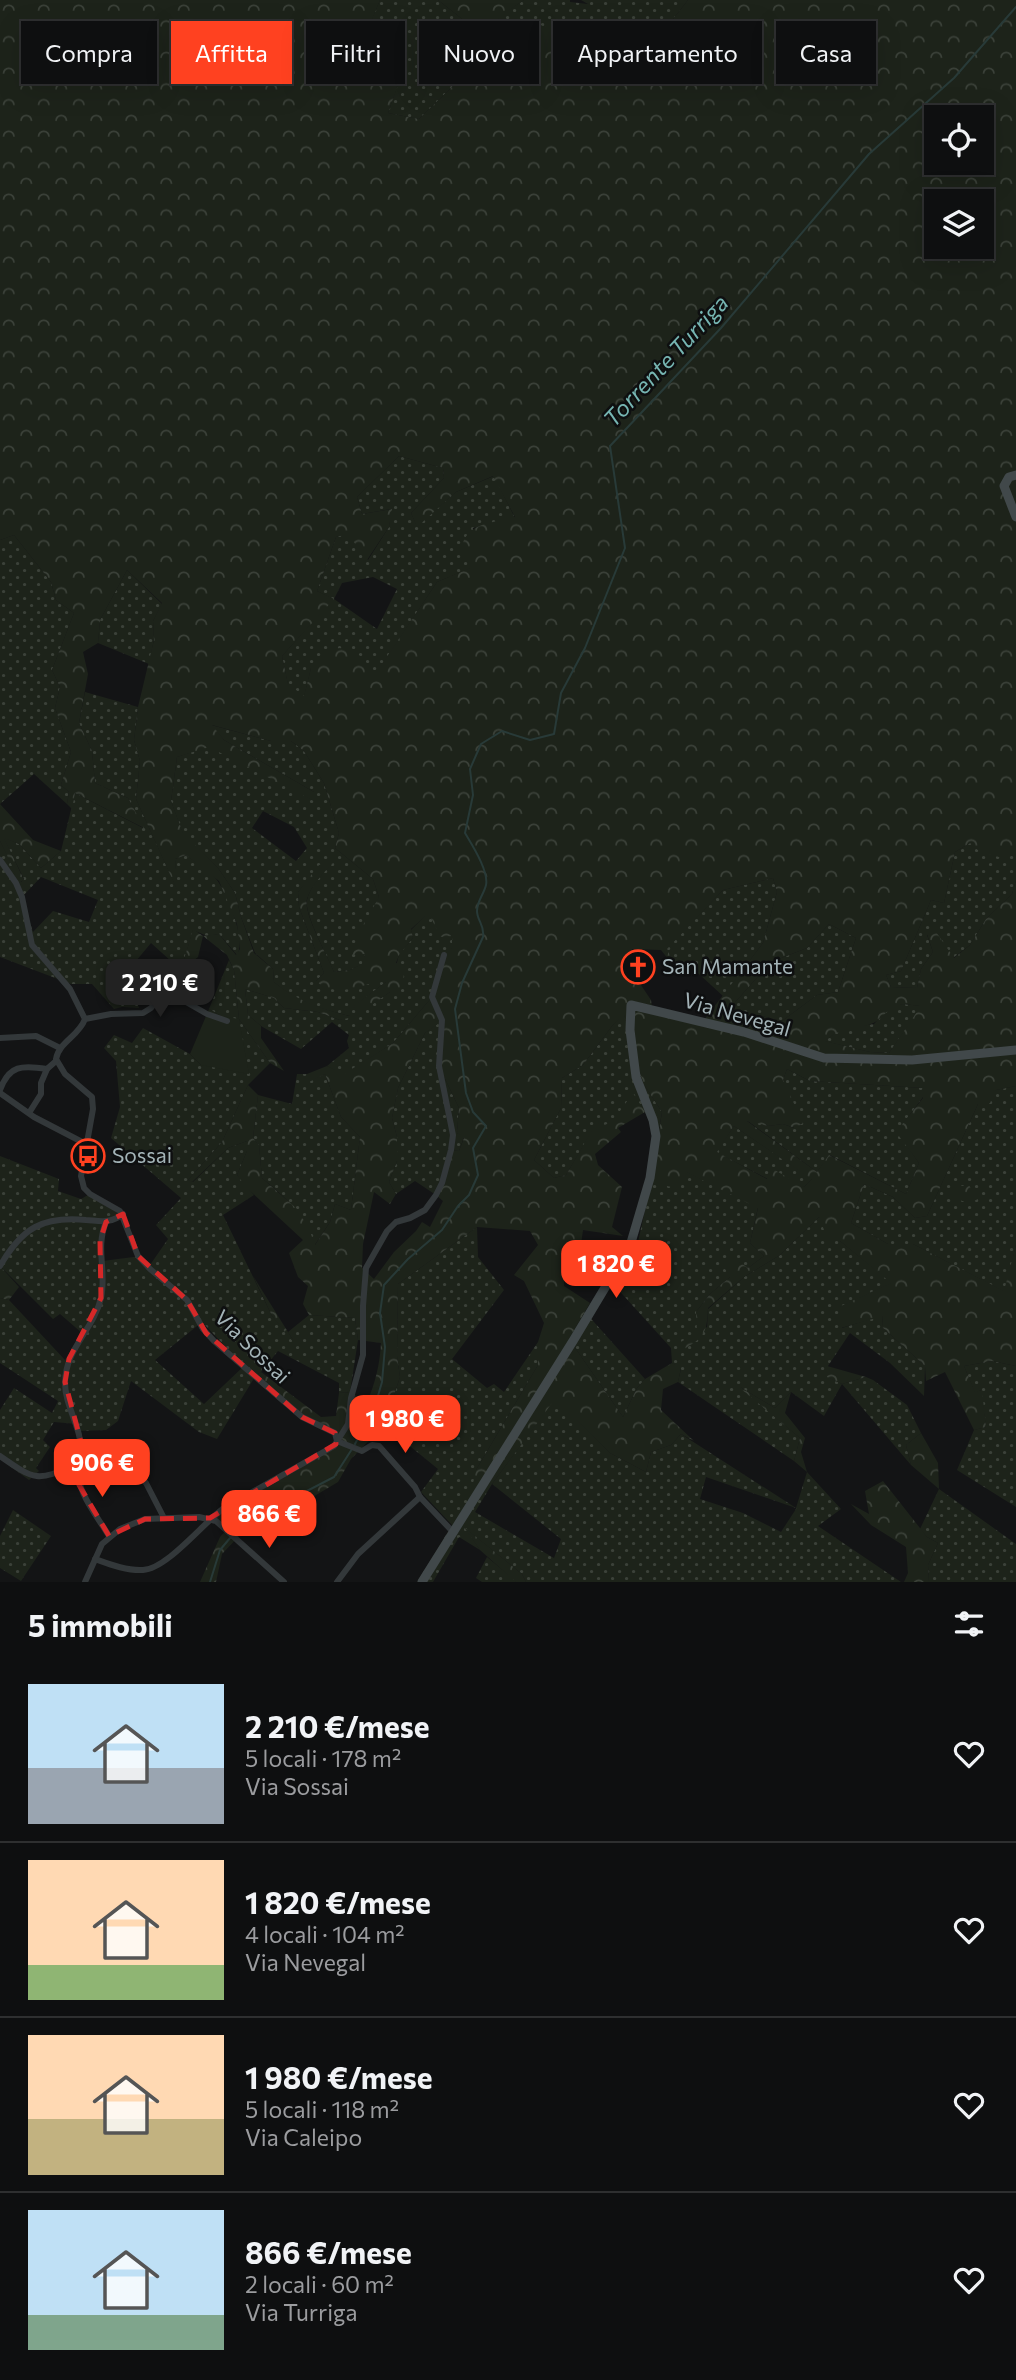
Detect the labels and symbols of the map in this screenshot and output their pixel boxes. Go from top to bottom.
water label: Torrente Turriga [597,289,734,432]
church icon: San Mamante [619,948,657,986]
place label: San Mamante [662,953,793,978]
pin: 2 210 € [95,960,225,1019]
street label: Via Nevegal [681,986,794,1041]
bus stop icon: Sossai [69,1137,107,1175]
place label: Sossai [112,1142,172,1167]
pin: 1 820 € [551,1240,681,1300]
street label: Via Sossai [210,1304,296,1388]
pin: 1 980 € [340,1396,470,1455]
pin: 906 € [53,1440,151,1499]
pin: 866 € [220,1490,318,1550]

